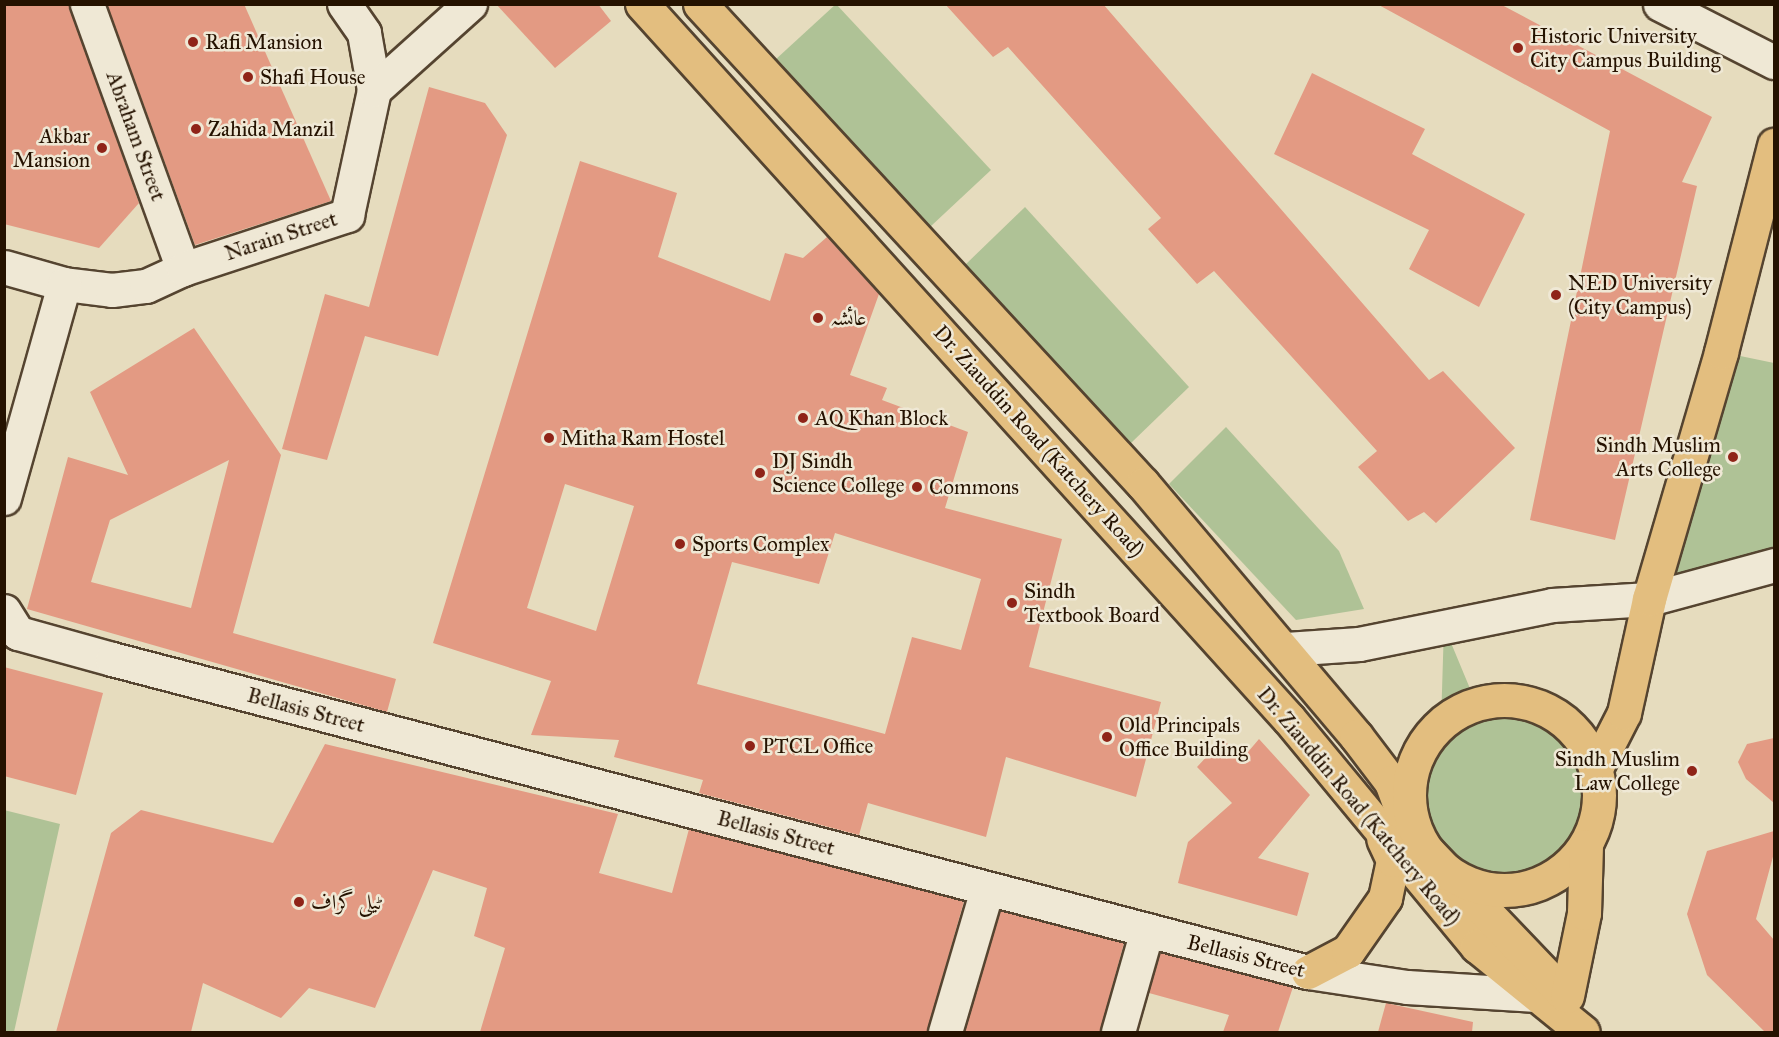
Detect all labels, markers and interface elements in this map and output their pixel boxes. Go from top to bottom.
place label: Historic University City Campus Building [1530,23,1720,73]
place label: Rafi Mansion [205,29,323,55]
marker: Rafi Mansion [186,35,200,49]
marker: Historic University City Campus Building [1511,41,1525,55]
place label: Shafi House [260,64,366,90]
street label: Abraham Street [101,68,171,204]
marker: Shafi House [241,70,255,84]
place label: Zahida Manzil [208,116,334,142]
marker: Zahida Manzil [189,122,203,136]
place label: Akbar Mansion [13,123,90,173]
marker: Akbar Mansion [95,141,109,155]
street label: Narain Street [222,206,340,266]
place label: NED University (City Campus) [1568,270,1712,320]
marker: NED University (City Campus) [1549,288,1563,302]
place label: عائشہ [830,305,866,331]
marker: عائشہ [811,311,825,325]
street label: Dr. Ziauddin Road (Katchery Road) [928,320,1150,562]
place label: AQ Khan Block [815,405,948,431]
marker: AQ Khan Block [796,411,810,425]
place label: Mitha Ram Hostel [561,425,725,451]
marker: Mitha Ram Hostel [542,431,556,445]
place label: Sindh Muslim Arts College [1596,432,1721,482]
place label: DJ Sindh Science College [772,448,904,498]
marker: Sindh Muslim Arts College [1726,450,1740,464]
marker: DJ Sindh Science College [753,466,767,480]
place label: Commons [929,474,1019,500]
marker: Commons [910,480,924,494]
place label: Sports Complex [692,531,829,557]
marker: Sports Complex [673,537,687,551]
place label: Sindh Textbook Board [1024,578,1160,628]
marker: Sindh Textbook Board [1005,596,1019,610]
street label: Bellasis Street [244,682,368,738]
street label: Dr. Ziauddin Road (Katchery Road) [1252,682,1466,930]
place label: Old Principals Office Building [1119,712,1248,762]
marker: Old Principals Office Building [1100,730,1114,744]
place label: PTCL Office [762,733,873,759]
marker: PTCL Office [743,739,757,753]
place label: Sindh Muslim Law College [1555,746,1680,796]
marker: Sindh Muslim Law College [1685,764,1699,778]
street label: Bellasis Street [714,805,838,861]
place label: ٹیلی گراف [311,889,383,915]
marker: ٹیلی گراف [292,895,306,909]
street label: Bellasis Street [1184,929,1308,983]

